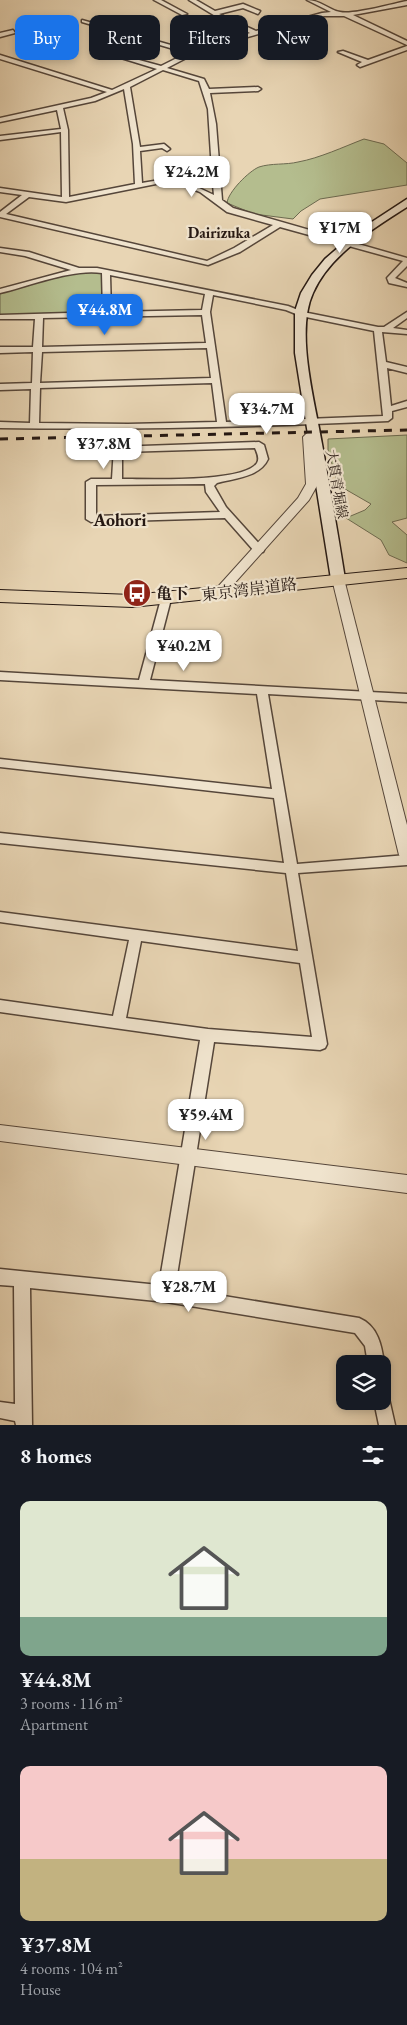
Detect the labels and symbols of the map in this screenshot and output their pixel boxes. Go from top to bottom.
pin: ¥24.2M [151,156,233,198]
pin: ¥17M [310,212,370,254]
district label: Dairizuka [188,223,251,242]
pin: ¥44.8M [64,294,146,336]
pin: ¥34.7M [226,392,308,435]
pin: ¥37.8M [63,428,145,470]
street label: 大貫青堀線 [322,448,352,520]
district label: Aohori [92,508,147,531]
street label: 東京湾岸道路 [200,573,298,606]
bus stop icon: 亀下 [122,578,152,608]
place label: 亀下 [156,583,188,604]
pin: ¥40.2M [143,630,225,672]
pin: ¥59.4M [165,1098,247,1141]
pin: ¥28.7M [148,1270,230,1313]

